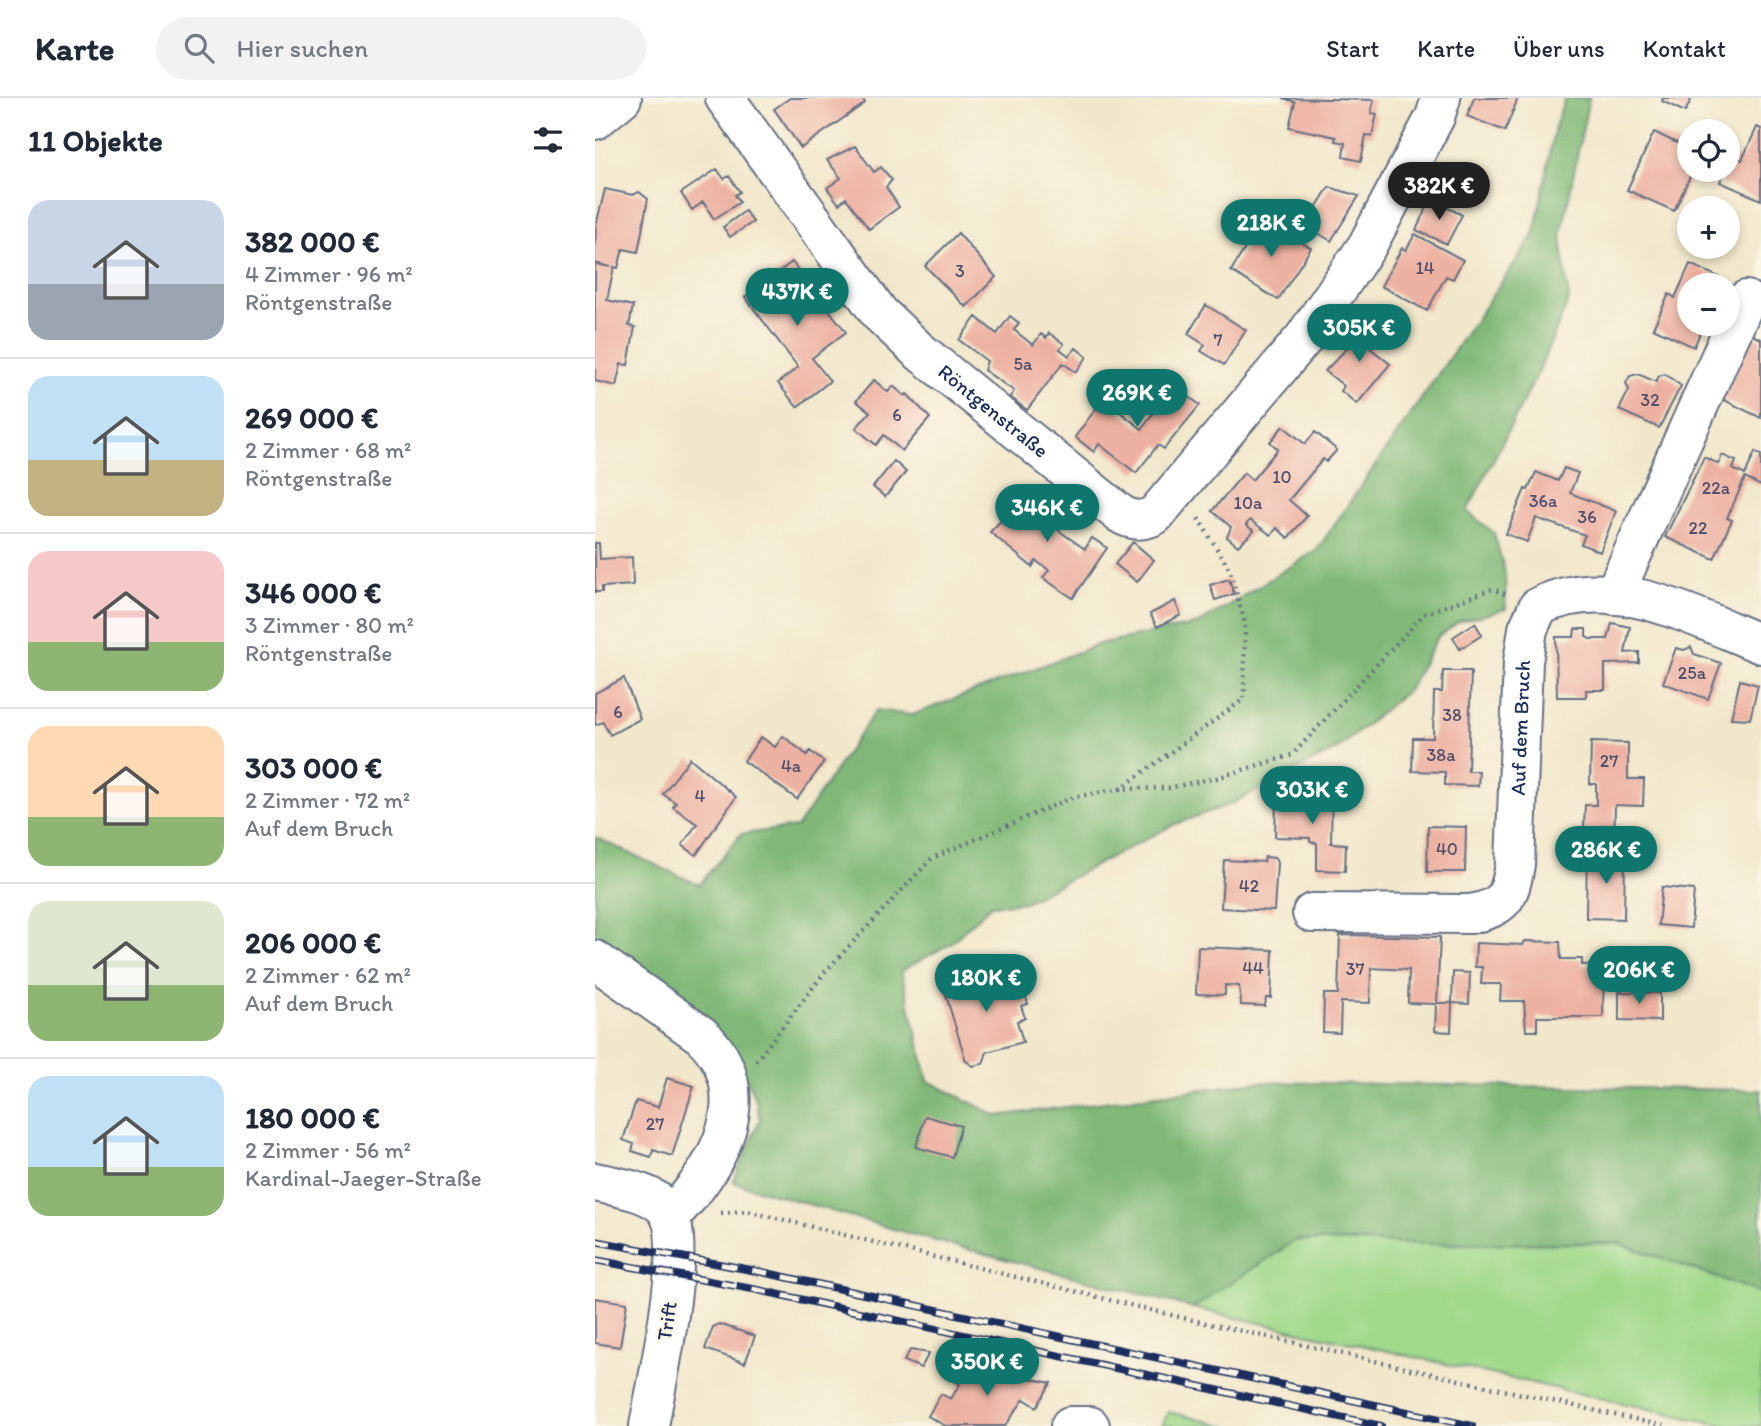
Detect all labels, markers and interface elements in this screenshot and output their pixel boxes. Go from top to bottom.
search box [156,17,646,80]
text: Karte [35,29,114,68]
icon: search [180,29,218,67]
text: Hier suchen [236,32,368,64]
text: Start [1326,34,1379,63]
text: Karte [1417,34,1475,63]
text: Über uns [1513,34,1605,63]
text: Kontakt [1643,34,1726,63]
map controls [1677,119,1740,336]
button: locate [1677,119,1740,182]
icon: filters [529,121,567,159]
text: 11 Objekte [28,122,163,159]
pin: 382K € [1382,162,1496,222]
text: 382K € [1404,171,1474,199]
button: + [1677,196,1740,259]
pin: 218K € [1214,200,1328,259]
text: 218K € [1237,208,1305,236]
text: 382 000 € [245,223,380,260]
icon: home [84,228,168,312]
house number: 14 [1415,257,1435,279]
text: 4 Zimmer · 96 m² [245,260,413,288]
house number: 3 [955,260,965,282]
pin: 437K € [740,268,854,328]
button: − [1677,273,1740,336]
text: 437K € [762,277,832,305]
text: Röntgenstraße [245,288,392,316]
pin: 305K € [1302,304,1416,364]
text: 305K € [1323,313,1395,341]
house number: 7 [1214,329,1223,351]
house number: 5a [1014,353,1033,375]
street label: Röntgenstraße [933,358,1054,463]
pin: 269K € [1080,370,1194,429]
text: 269K € [1102,378,1172,406]
house number: 32 [1640,389,1660,411]
text: 269 000 € [245,399,378,436]
icon: home [84,404,168,488]
house number: 6 [892,404,902,426]
text: 2 Zimmer · 68 m² [245,436,412,464]
text: Röntgenstraße [245,464,392,492]
house number: 10 [1272,466,1292,488]
house number: 22a [1702,477,1731,499]
pin: 346K € [990,484,1104,544]
house number: 36a [1529,490,1558,512]
house number: 10a [1234,492,1263,514]
text: 346K € [1011,493,1083,521]
house number: 36 [1577,506,1597,528]
house number: 22 [1689,517,1708,539]
text: 346 000 € [245,574,381,611]
icon: home [84,579,168,663]
text: 3 Zimmer · 80 m² [245,611,414,639]
text: Röntgenstraße [245,639,392,667]
street label: Auf dem Bruch [1505,660,1535,796]
house number: 25a [1678,662,1707,684]
house number: 6 [613,701,623,723]
house number: 38 [1442,704,1462,726]
house number: 38a [1426,744,1456,766]
text: 303 000 € [245,749,382,786]
house number: 27 [1600,750,1618,772]
icon: home [84,754,168,838]
house number: 4a [781,755,802,777]
pin: 303K € [1255,766,1369,826]
text: 303K € [1276,775,1348,803]
house number: 4 [695,785,706,807]
text: 2 Zimmer · 72 m² [245,786,410,814]
text: Auf dem Bruch [245,814,393,842]
pin: 286K € [1549,826,1663,886]
text: 286K € [1571,835,1641,863]
house number: 40 [1436,838,1458,860]
house number: 42 [1239,875,1260,897]
text: 206 000 € [245,924,381,961]
icon: home [84,929,168,1013]
pin: 206K € [1582,946,1696,1006]
pin: 180K € [929,954,1043,1014]
text: 206K € [1603,955,1675,983]
house number: 44 [1242,957,1264,979]
house number: 37 [1346,958,1364,980]
text: 2 Zimmer · 62 m² [245,961,411,989]
text: 180K € [951,963,1021,991]
text: Auf dem Bruch [245,989,393,1017]
text: 180 000 € [245,1099,380,1136]
icon: home [84,1104,168,1188]
house number: 27 [646,1113,664,1135]
text: 2 Zimmer · 56 m² [245,1136,411,1164]
text: Kardinal-Jaeger-Straße [245,1164,482,1192]
street label: Trift [651,1299,682,1342]
pin: 350K € [930,1338,1044,1398]
text: 350K € [951,1347,1023,1375]

